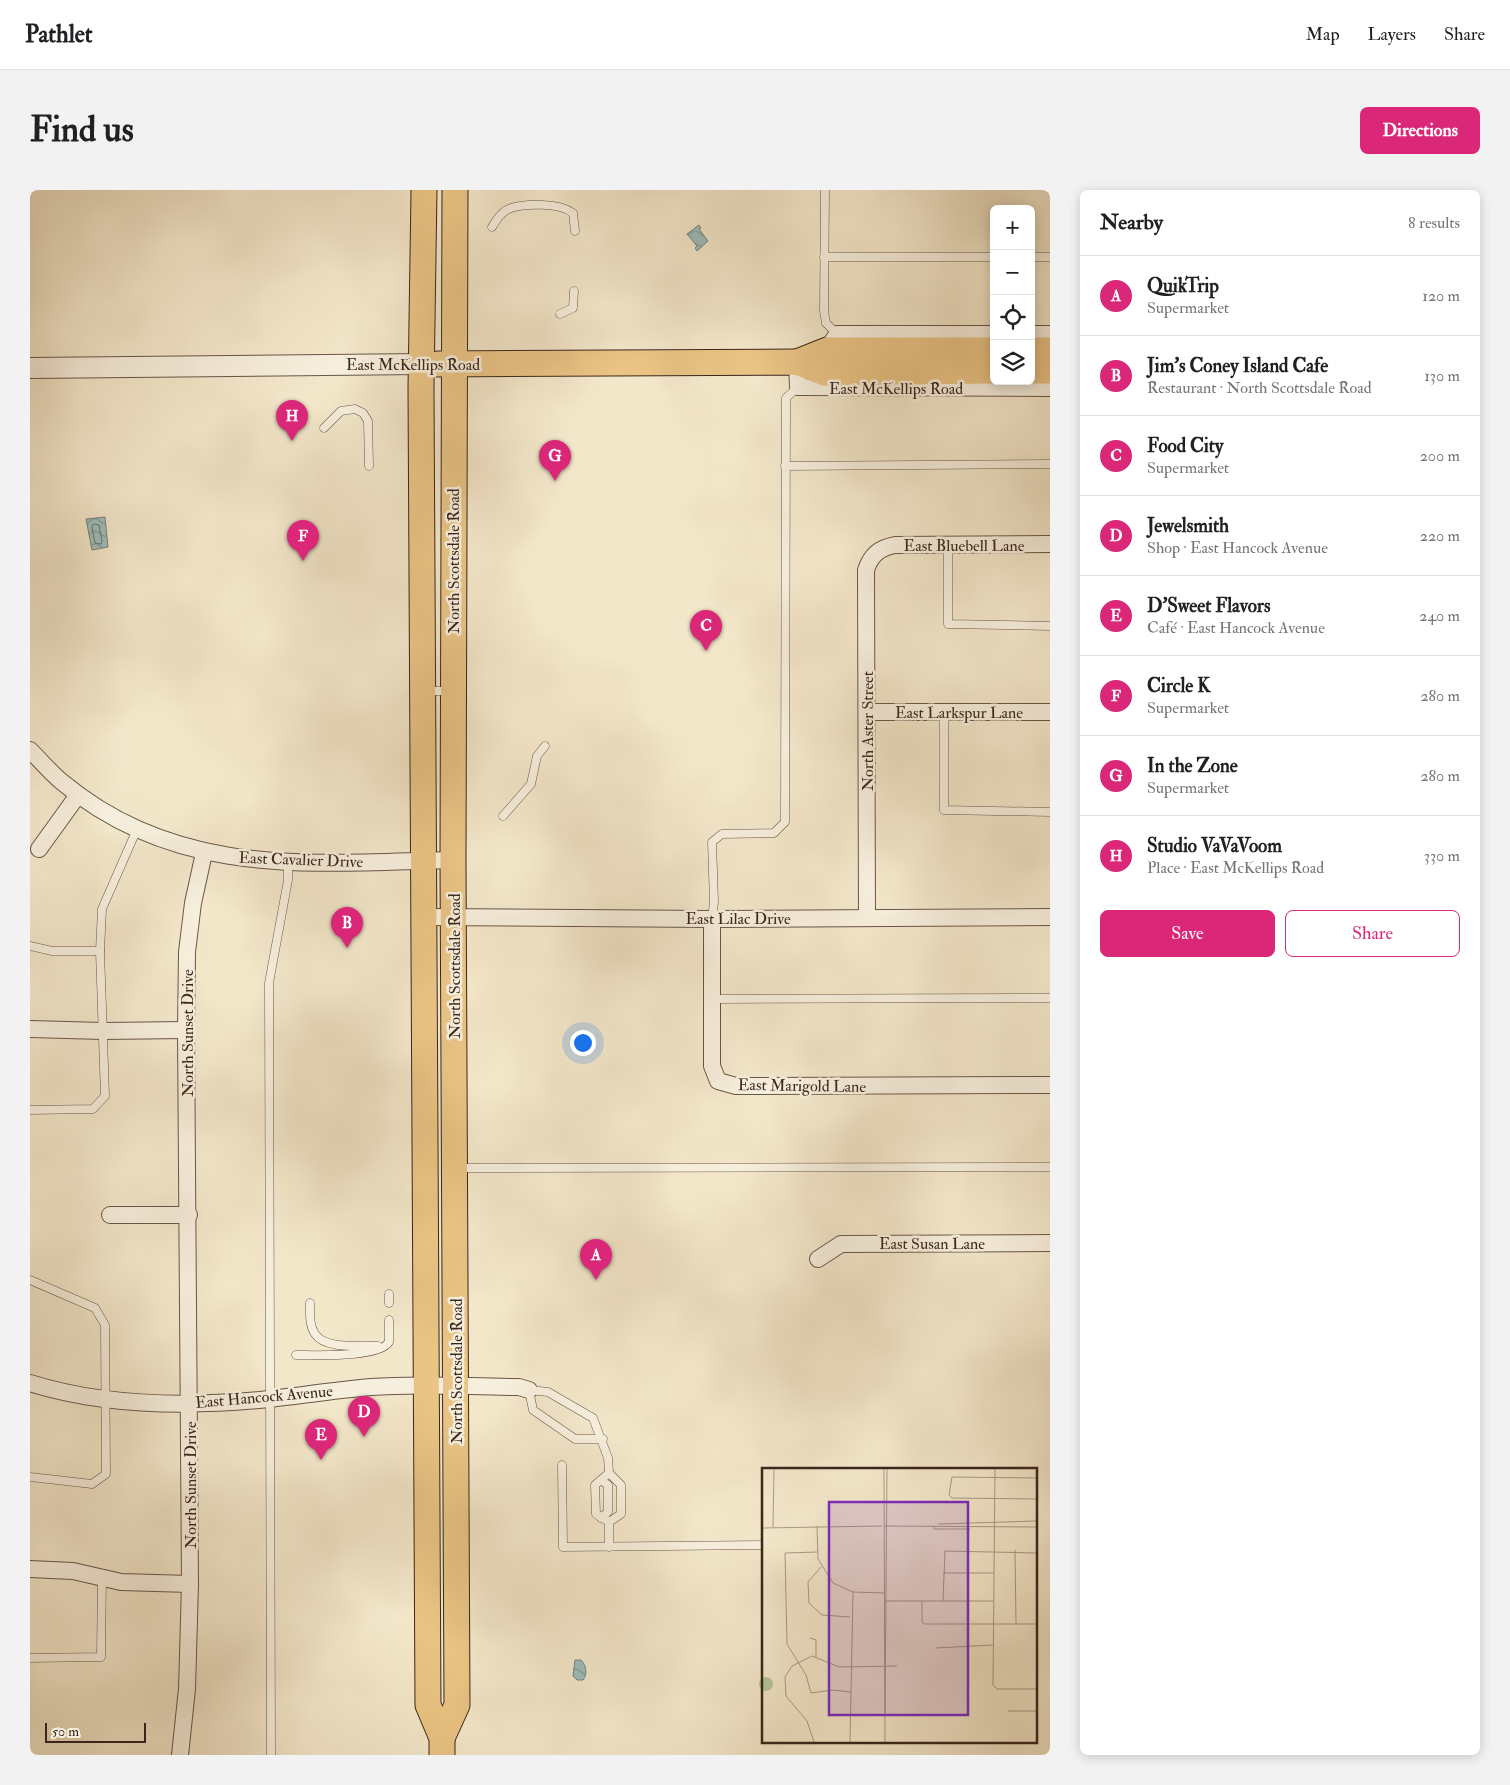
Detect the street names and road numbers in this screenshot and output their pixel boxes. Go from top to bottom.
street label: East McKellips Road [346,355,480,376]
street label: East McKellips Road [829,379,963,400]
street label: North Scottsdale Road [444,488,464,634]
street label: East Bluebell Lane [904,536,1025,556]
street label: North Aster Street [858,671,878,791]
street label: East Larkspur Lane [895,703,1023,724]
street label: East Cavalier Drive [238,848,364,872]
street label: North Scottsdale Road [445,893,465,1039]
street label: East Lilac Drive [685,909,791,929]
street label: North Sunset Drive [178,969,198,1097]
street label: East Marigold Lane [738,1075,867,1097]
street label: East Susan Lane [879,1234,985,1254]
street label: North Scottsdale Road [447,1298,467,1444]
street label: East Hancock Avenue [195,1381,334,1413]
street label: North Sunset Drive [181,1421,201,1549]

